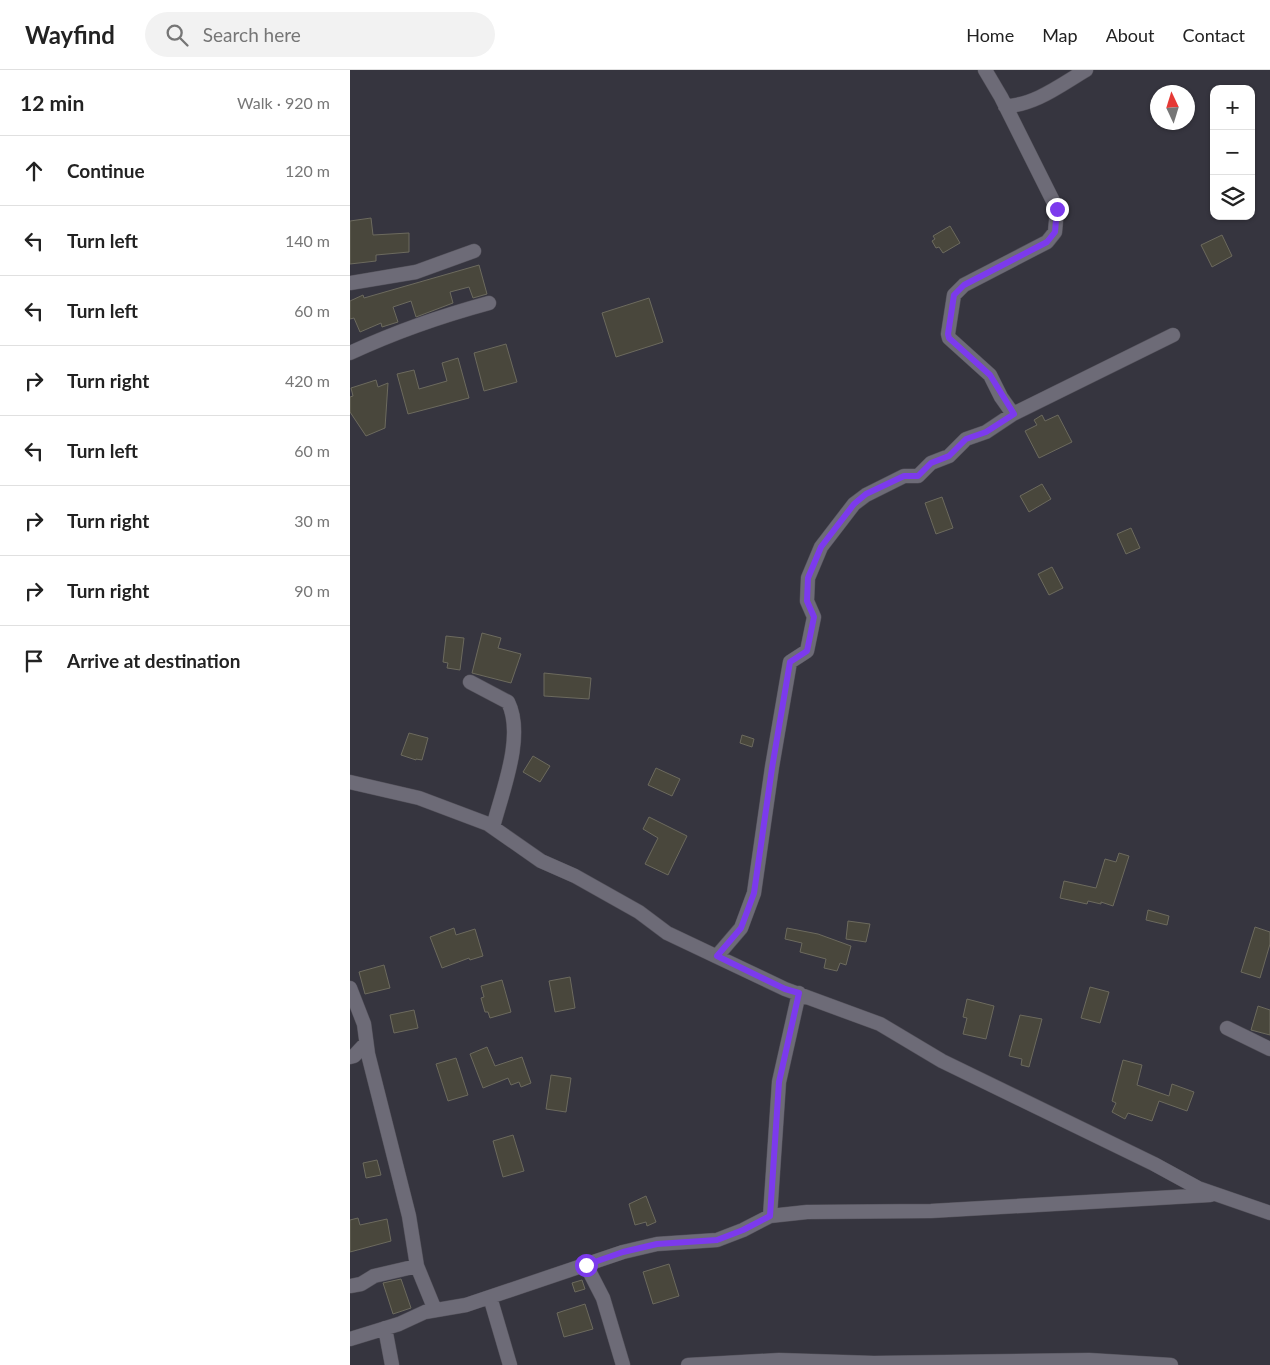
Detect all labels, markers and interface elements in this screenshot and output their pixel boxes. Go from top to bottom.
search box [145,12,495,57]
text: Wayfind [25,20,115,49]
icon: search [163,21,191,49]
text: Search here [203,23,301,46]
text: Home [966,24,1014,46]
text: Map [1042,24,1078,46]
text: About [1106,24,1155,46]
text: Contact [1183,24,1245,46]
north arrow [1150,85,1195,130]
map controls [1210,85,1255,220]
button: + [1210,85,1255,130]
text: 12 min [20,90,84,115]
text: Walk · 920 m [237,93,330,112]
button: − [1210,130,1255,175]
icon: ahead [20,157,48,185]
text: Continue [67,159,145,182]
text: 120 m [285,161,330,180]
button: layers [1210,175,1255,220]
route end [1046,198,1069,221]
icon: left [20,227,48,255]
text: Turn left [67,229,138,252]
text: 140 m [285,231,330,250]
icon: left [20,297,48,325]
text: Turn left [67,299,138,322]
text: 60 m [294,301,330,320]
icon: right [20,367,48,395]
text: Turn right [67,369,149,392]
text: 420 m [285,371,330,390]
icon: left [20,437,48,465]
text: Turn left [67,439,138,462]
text: 60 m [294,441,330,460]
icon: right [20,507,48,535]
text: Turn right [67,509,149,532]
text: 30 m [294,511,330,530]
icon: right [20,577,48,605]
text: Turn right [67,579,149,602]
text: 90 m [294,581,330,600]
icon: arrive [20,647,48,675]
text: Arrive at destination [67,649,240,672]
route start [575,1254,598,1277]

